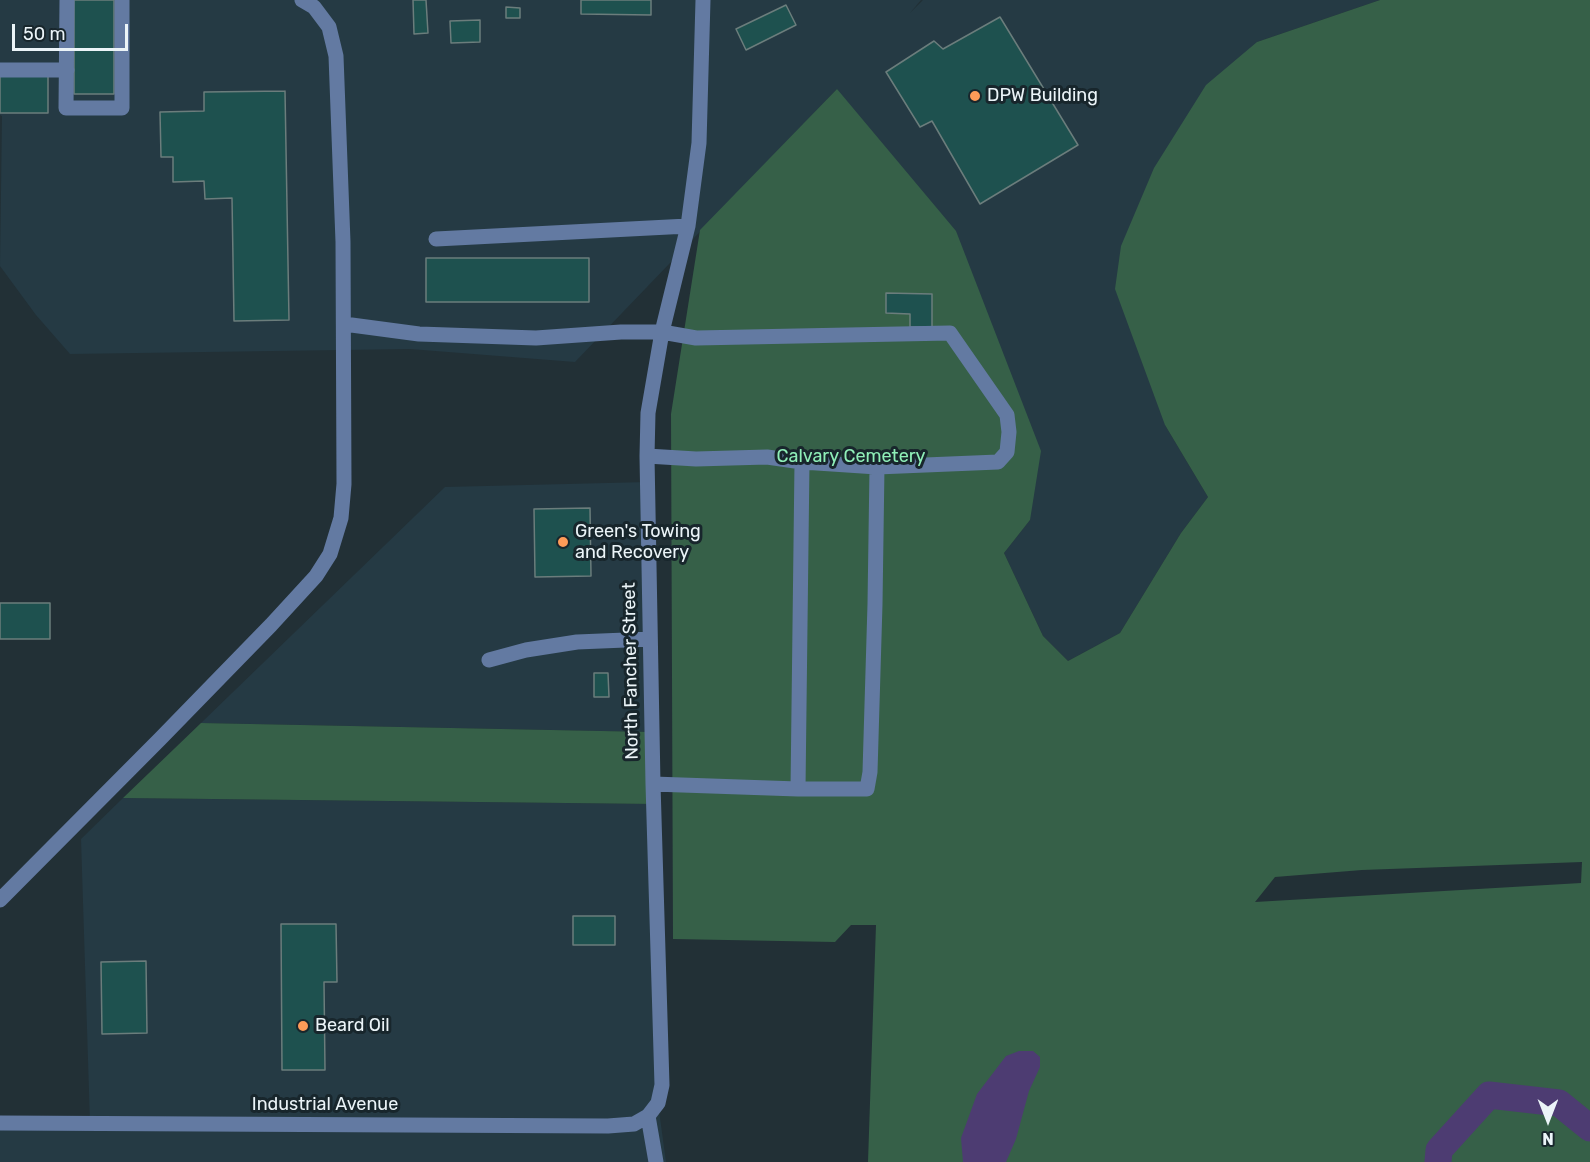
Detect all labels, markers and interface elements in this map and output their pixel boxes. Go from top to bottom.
scale bar [15,12,130,50]
text: 50 m [23,23,66,45]
place label: DPW Building [987,85,1098,107]
marker: DPW Building [968,89,982,103]
park label: Calvary Cemetery [776,446,926,468]
place label: Green's Towing and Recovery [575,521,701,564]
marker: Green's Towing and Recovery [556,535,570,549]
street label: North Fancher Street [619,582,643,760]
place label: Beard Oil [315,1015,390,1037]
marker: Beard Oil [296,1019,310,1033]
north arrow [1518,1090,1578,1150]
street label: Industrial Avenue [252,1094,398,1116]
text: N [1542,1129,1554,1148]

